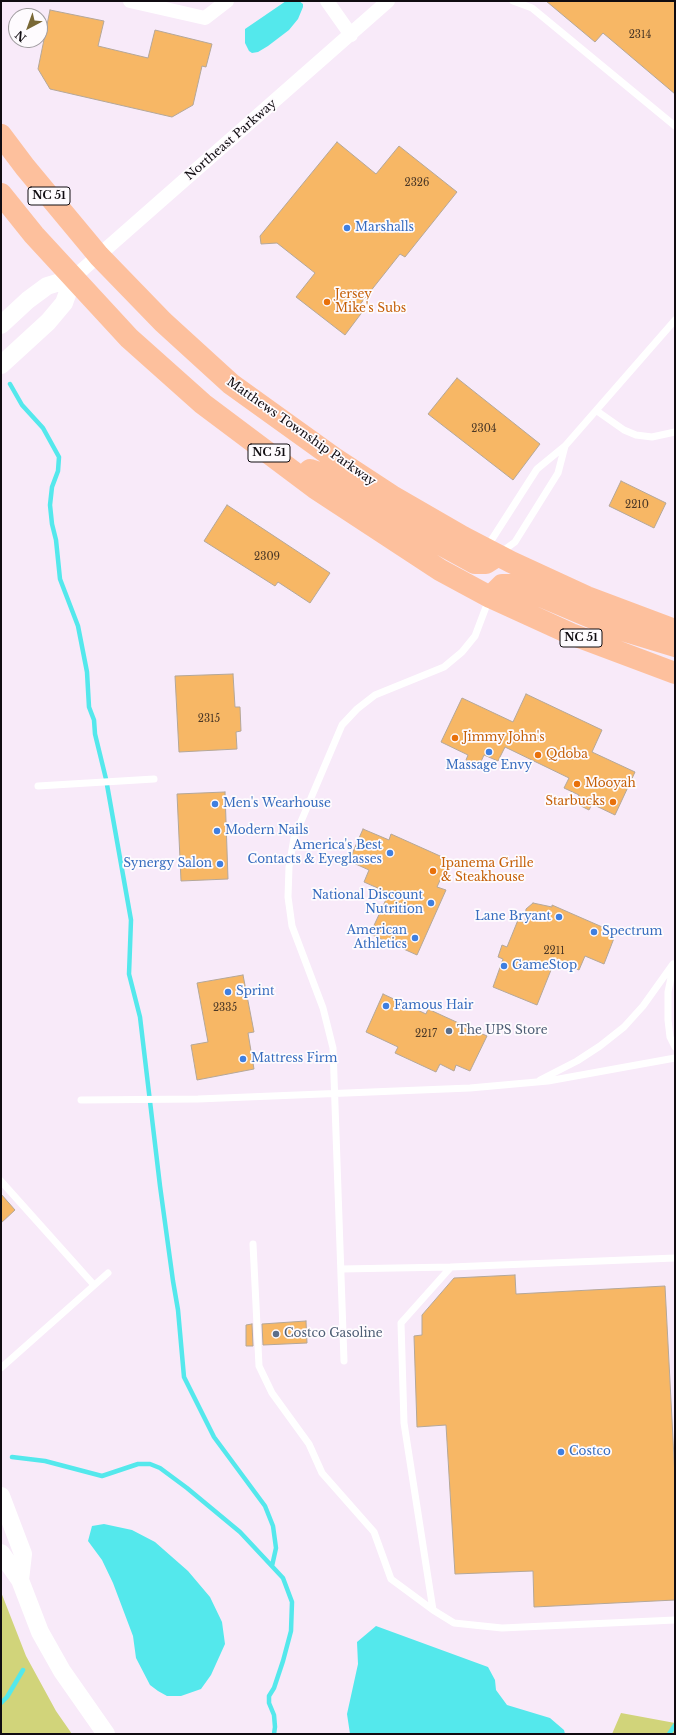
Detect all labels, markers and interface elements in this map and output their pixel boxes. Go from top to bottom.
north arrow [8,8,48,48]
text: N [12,28,29,45]
house number: 2314 [629,29,651,41]
street label: Northeast Parkway [183,97,279,183]
house number: 2326 [405,177,429,189]
road number: NC 51 [28,187,70,205]
place label: Marshalls [355,221,414,235]
marker: Marshalls [342,223,352,233]
place label: Jersey Mike's Subs [335,288,406,316]
marker: Jersey Mike's Subs [322,297,332,307]
street label: Matthews Township Parkway [224,375,378,489]
house number: 2304 [471,423,497,435]
road number: NC 51 [248,444,290,462]
house number: 2210 [625,499,649,511]
house number: 2309 [254,551,280,563]
road number: NC 51 [560,629,602,647]
house number: 2315 [198,713,220,725]
place label: Jimmy John's [463,731,545,745]
marker: Jimmy John's [450,733,460,743]
marker: Massage Envy [484,747,494,757]
place label: Qdoba [546,748,588,762]
marker: Qdoba [533,750,543,760]
place label: Massage Envy [446,759,532,773]
place label: Mooyah [585,777,636,791]
marker: Mooyah [572,779,582,789]
place label: Starbucks [545,795,605,809]
place label: Men's Wearhouse [223,797,331,811]
marker: Starbucks [608,797,618,807]
marker: Men's Wearhouse [210,799,220,809]
place label: Modern Nails [225,824,308,838]
marker: Modern Nails [212,826,222,836]
place label: America's Best Contacts & Eyeglasses [248,839,382,867]
marker: America's Best Contacts & Eyeglasses [385,848,395,858]
place label: Synergy Salon [123,857,212,871]
place label: Ipanema Grille & Steakhouse [441,857,534,885]
marker: Synergy Salon [215,859,225,869]
marker: Ipanema Grille & Steakhouse [428,866,438,876]
place label: National Discount Nutrition [312,889,423,917]
marker: National Discount Nutrition [426,898,436,908]
place label: Lane Bryant [475,910,551,924]
marker: Lane Bryant [554,912,564,922]
place label: American Athletics [347,924,407,952]
place label: Spectrum [602,925,662,939]
marker: Spectrum [589,927,599,937]
marker: American Athletics [410,933,420,943]
house number: 2211 [543,945,565,957]
place label: GameStop [512,959,577,973]
marker: GameStop [499,961,509,971]
place label: Sprint [236,985,274,999]
marker: Sprint [223,987,233,997]
place label: Famous Hair [394,999,473,1013]
marker: Famous Hair [381,1001,391,1011]
house number: 2335 [213,1002,237,1014]
place label: The UPS Store [457,1024,548,1038]
marker: The UPS Store [444,1026,454,1036]
house number: 2217 [415,1028,437,1040]
place label: Mattress Firm [251,1052,337,1066]
marker: Mattress Firm [238,1054,248,1064]
place label: Costco Gasoline [284,1327,383,1341]
marker: Costco Gasoline [271,1329,281,1339]
place label: Costco [569,1445,611,1459]
marker: Costco [556,1447,566,1457]

